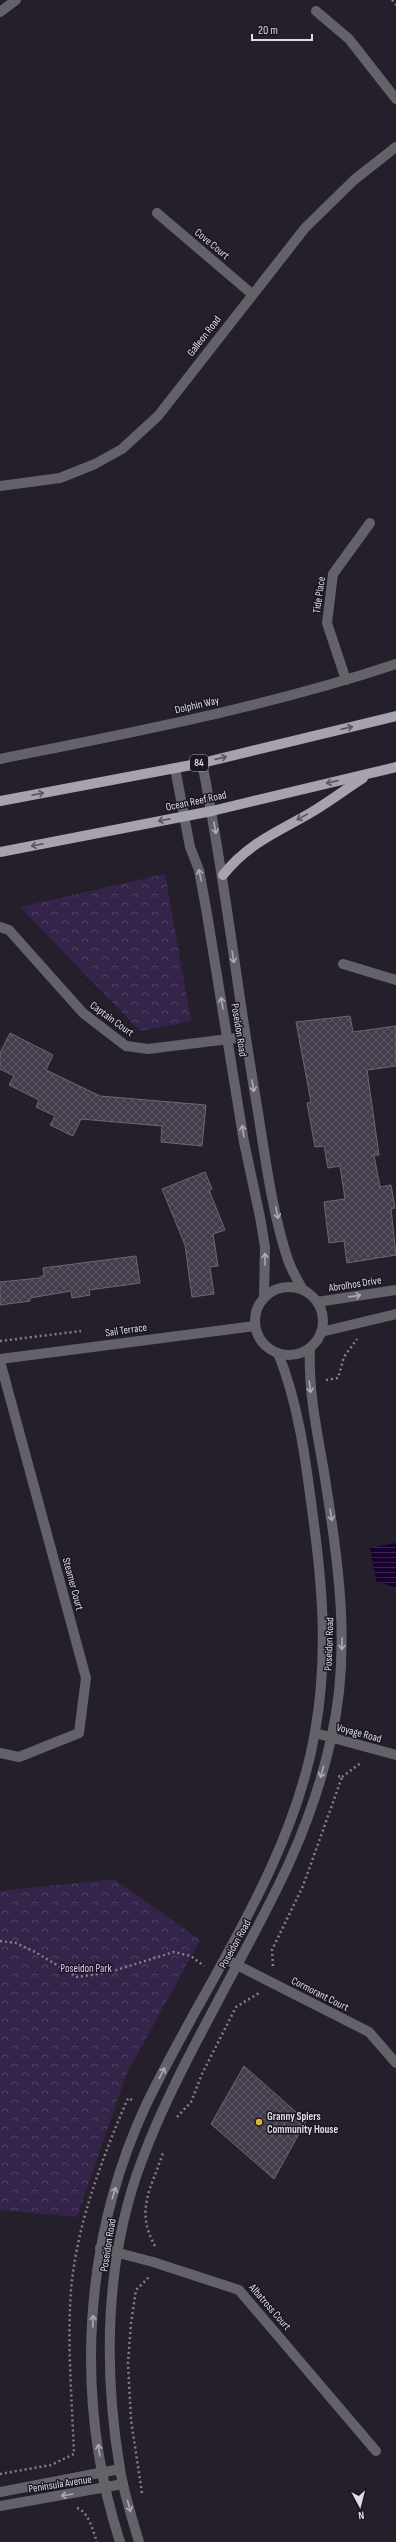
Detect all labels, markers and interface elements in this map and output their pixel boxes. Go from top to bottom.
scale bar [252,16,312,42]
text: 20 m [258,23,278,38]
street label: Cove Court [192,226,232,263]
street label: Galleon Road [184,313,224,359]
street label: Tide Place [310,576,328,614]
street label: Dolphin Way [174,693,221,716]
one-way arrow [340,724,353,731]
one-way arrow [214,754,227,762]
road number: 84 [190,755,208,771]
one-way arrow [326,779,339,787]
street label: Ocean Reef Road [164,788,228,814]
one-way arrow [31,790,44,798]
one-way arrow [296,814,308,821]
one-way arrow [158,817,171,825]
one-way arrow [211,822,219,835]
one-way arrow [31,841,44,849]
one-way arrow [195,869,203,882]
one-way arrow [229,950,237,963]
one-way arrow [218,997,226,1010]
street label: Captain Court [88,999,137,1040]
street label: Poseidon Road [228,1003,250,1058]
one-way arrow [249,1079,257,1092]
one-way arrow [238,1125,246,1138]
one-way arrow [274,1206,282,1219]
one-way arrow [261,1253,269,1266]
street label: Abrolhos Drive [327,1273,382,1295]
one-way arrow [348,1292,361,1300]
street label: Sail Terrace [104,1321,148,1339]
one-way arrow [306,1380,314,1393]
one-way arrow [327,1508,335,1521]
street label: Steamer Court [60,1556,86,1612]
street label: Poseidon Road [322,1617,336,1671]
one-way arrow [338,1637,345,1650]
street label: Voyage Road [335,1721,383,1745]
one-way arrow [318,1766,325,1779]
street label: Poseidon Road [216,1917,254,1971]
park label: Poseidon Park [60,1962,112,1975]
street label: Cormorant Court [289,1974,351,2014]
one-way arrow [159,2067,166,2079]
place label: Granny Spiers Community House [267,2110,339,2136]
marker: Granny Spiers Community House [254,2117,264,2127]
one-way arrow [111,2187,118,2200]
street label: Poseidon Road [97,2217,119,2272]
street label: Albatross Court [246,2280,294,2333]
one-way arrow [89,2315,97,2328]
one-way arrow [95,2444,103,2457]
street label: Peninsula Avenue [27,2473,93,2495]
north arrow [340,2486,380,2526]
one-way arrow [60,2491,73,2499]
one-way arrow [126,2499,133,2512]
text: N [357,2509,365,2522]

